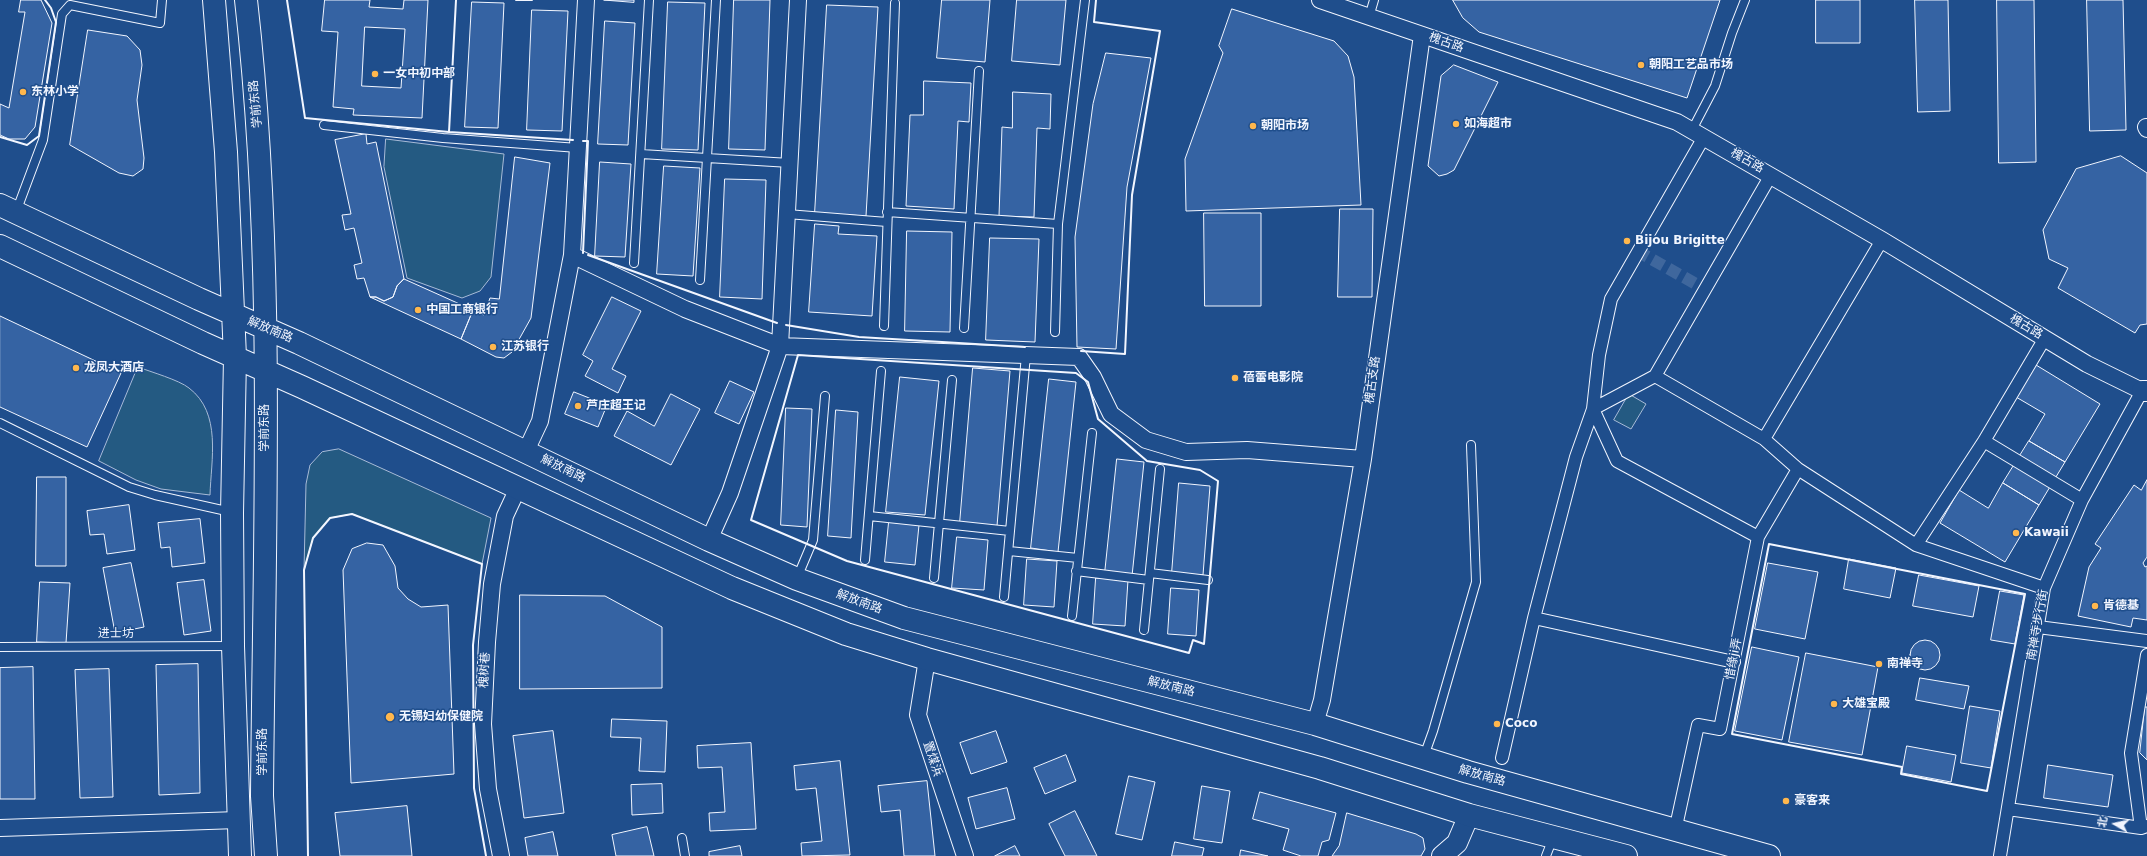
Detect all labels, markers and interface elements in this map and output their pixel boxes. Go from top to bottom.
street label: 槐古路 [1427,30,1465,56]
place label: 朝阳工艺品市场 [1649,58,1733,72]
marker: 朝阳工艺品市场 [1636,60,1646,70]
place label: 一女中初中部 [383,67,455,81]
marker: 一女中初中部 [370,69,380,79]
street label: 学前东路 [247,79,265,129]
place label: 东林小学 [31,85,79,99]
marker: 东林小学 [18,87,28,97]
place label: 如海超市 [1464,117,1512,131]
place label: 朝阳市场 [1261,119,1309,133]
marker: 如海超市 [1451,119,1461,129]
marker: 朝阳市场 [1248,121,1258,131]
street label: 槐古路 [1728,146,1766,176]
place label: Bijou Brigitte [1635,234,1725,248]
marker: Bijou Brigitte [1622,236,1632,246]
place label: 中国工商银行 [426,303,498,317]
marker: 中国工商银行 [413,305,423,315]
street label: 槐古路 [2007,312,2045,342]
street label: 解放南路 [245,314,295,346]
place label: 江苏银行 [501,340,549,354]
marker: 江苏银行 [488,342,498,352]
street label: 槐古支路 [1363,355,1383,405]
place label: 龙凤大酒店 [84,361,144,375]
marker: 龙凤大酒店 [71,363,81,373]
place label: 蓓蕾电影院 [1243,371,1303,385]
marker: 蓓蕾电影院 [1230,373,1240,383]
place label: 芦庄超王记 [586,399,646,413]
marker: 芦庄超王记 [573,401,583,411]
street label: 学前东路 [258,404,272,452]
street label: 解放南路 [538,452,588,486]
place label: Kawaii [2024,526,2069,540]
marker: Kawaii [2011,528,2021,538]
street label: 解放南路 [834,587,884,617]
street label: 南禅寺步行街 [2025,588,2051,662]
place label: 肯德基 [2103,599,2139,613]
marker: 肯德基 [2090,601,2100,611]
street label: 进士坊 [98,627,134,641]
street label: 惜缘ji弄 [1723,637,1745,681]
street label: 槐树巷 [477,652,493,688]
place label: 南禅寺 [1887,657,1923,671]
marker: 南禅寺 [1874,659,1884,669]
street label: 解放南路 [1146,674,1196,700]
place label: 大雄宝殿 [1842,697,1890,711]
marker: 大雄宝殿 [1829,699,1839,709]
place label: 无锡妇幼保健院 [399,710,483,724]
marker: 无锡妇幼保健院 [384,711,396,723]
place label: Coco [1505,717,1537,731]
marker: Coco [1492,719,1502,729]
street label: 学前东路 [256,728,270,776]
street label: 置煤浜 [920,740,944,778]
street label: 解放南路 [1457,762,1507,790]
place label: 豪客来 [1794,794,1830,808]
marker: 豪客来 [1781,796,1791,806]
north arrow [2095,804,2135,844]
text: 北 [2095,816,2110,828]

